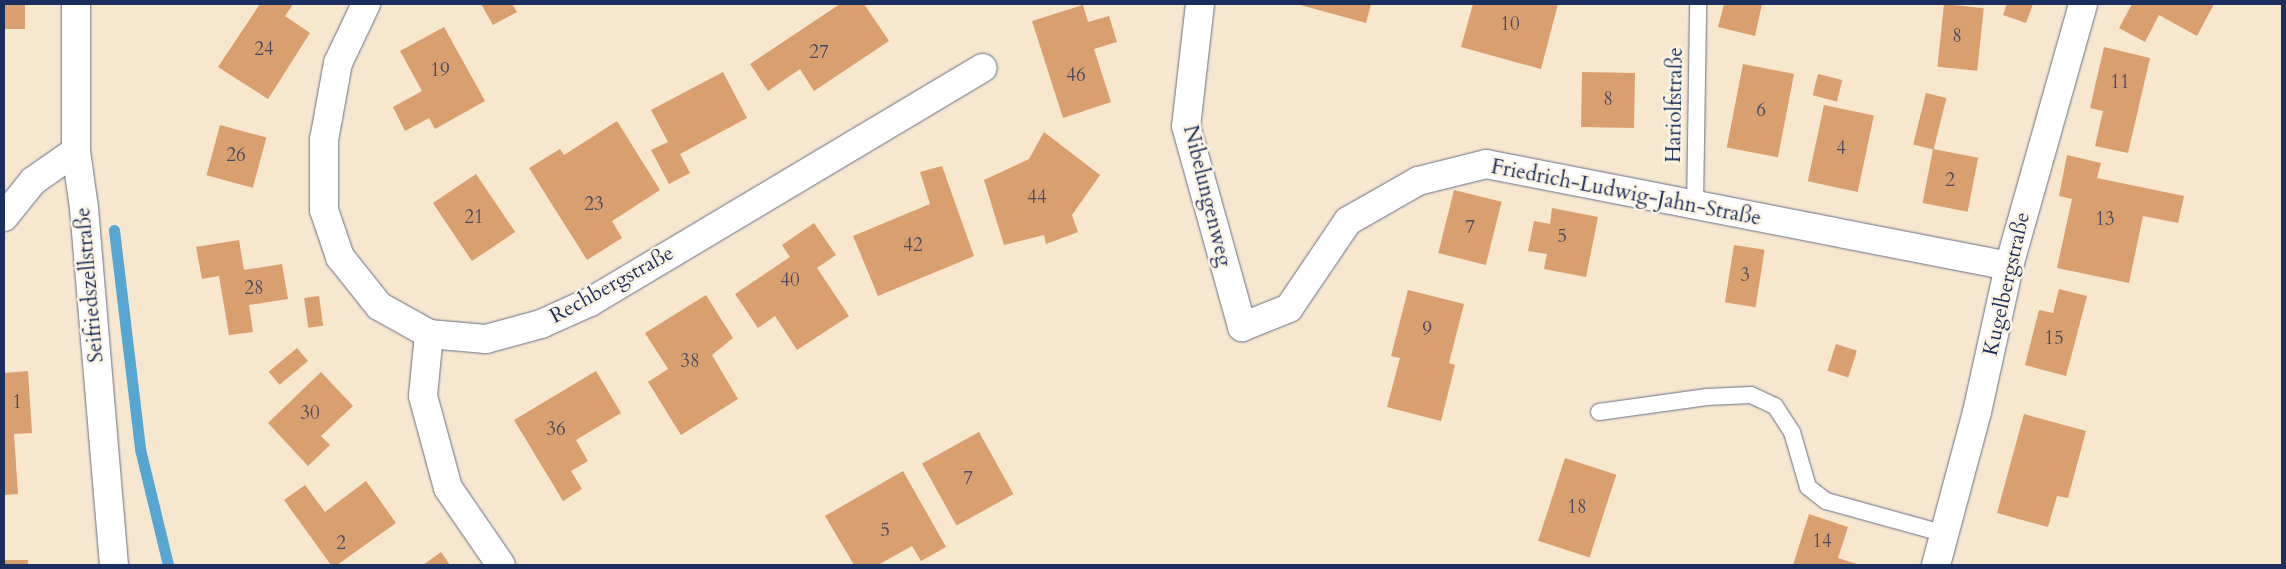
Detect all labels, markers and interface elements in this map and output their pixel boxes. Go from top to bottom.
house number: 10 [1500,14,1520,36]
house number: 8 [1952,26,1962,48]
house number: 24 [254,39,274,61]
house number: 27 [809,42,829,64]
street label: Hariolfstraße [1661,47,1689,163]
house number: 19 [430,60,450,82]
house number: 46 [1066,65,1086,87]
house number: 11 [2110,72,2130,94]
house number: 8 [1603,89,1613,111]
house number: 6 [1756,100,1766,122]
street label: Nibelungenweg [1177,123,1237,269]
house number: 4 [1836,138,1846,160]
house number: 26 [226,145,246,167]
street label: Friedrich-Ludwig-Jahn-Straße [1489,154,1763,232]
house number: 2 [1945,170,1955,192]
house number: 44 [1027,187,1047,209]
house number: 23 [584,194,604,216]
street label: Seifriedszellstraße [71,206,109,364]
house number: 21 [464,207,484,229]
house number: 13 [2095,209,2115,231]
street label: Kugelbergstraße [1978,210,2036,358]
house number: 7 [1465,217,1475,239]
house number: 5 [1557,226,1567,248]
house number: 42 [903,235,923,257]
street label: Rechbergstraße [546,241,678,329]
house number: 3 [1740,265,1750,287]
house number: 40 [780,270,800,292]
house number: 28 [244,278,264,300]
house number: 9 [1422,319,1432,341]
house number: 15 [2044,328,2064,350]
house number: 38 [680,351,700,373]
house number: 1 [12,392,22,414]
house number: 30 [300,403,320,425]
house number: 36 [546,419,566,441]
house number: 7 [963,468,973,490]
house number: 18 [1567,497,1587,519]
house number: 5 [880,520,890,542]
house number: 14 [1812,531,1832,553]
house number: 2 [336,533,346,555]

